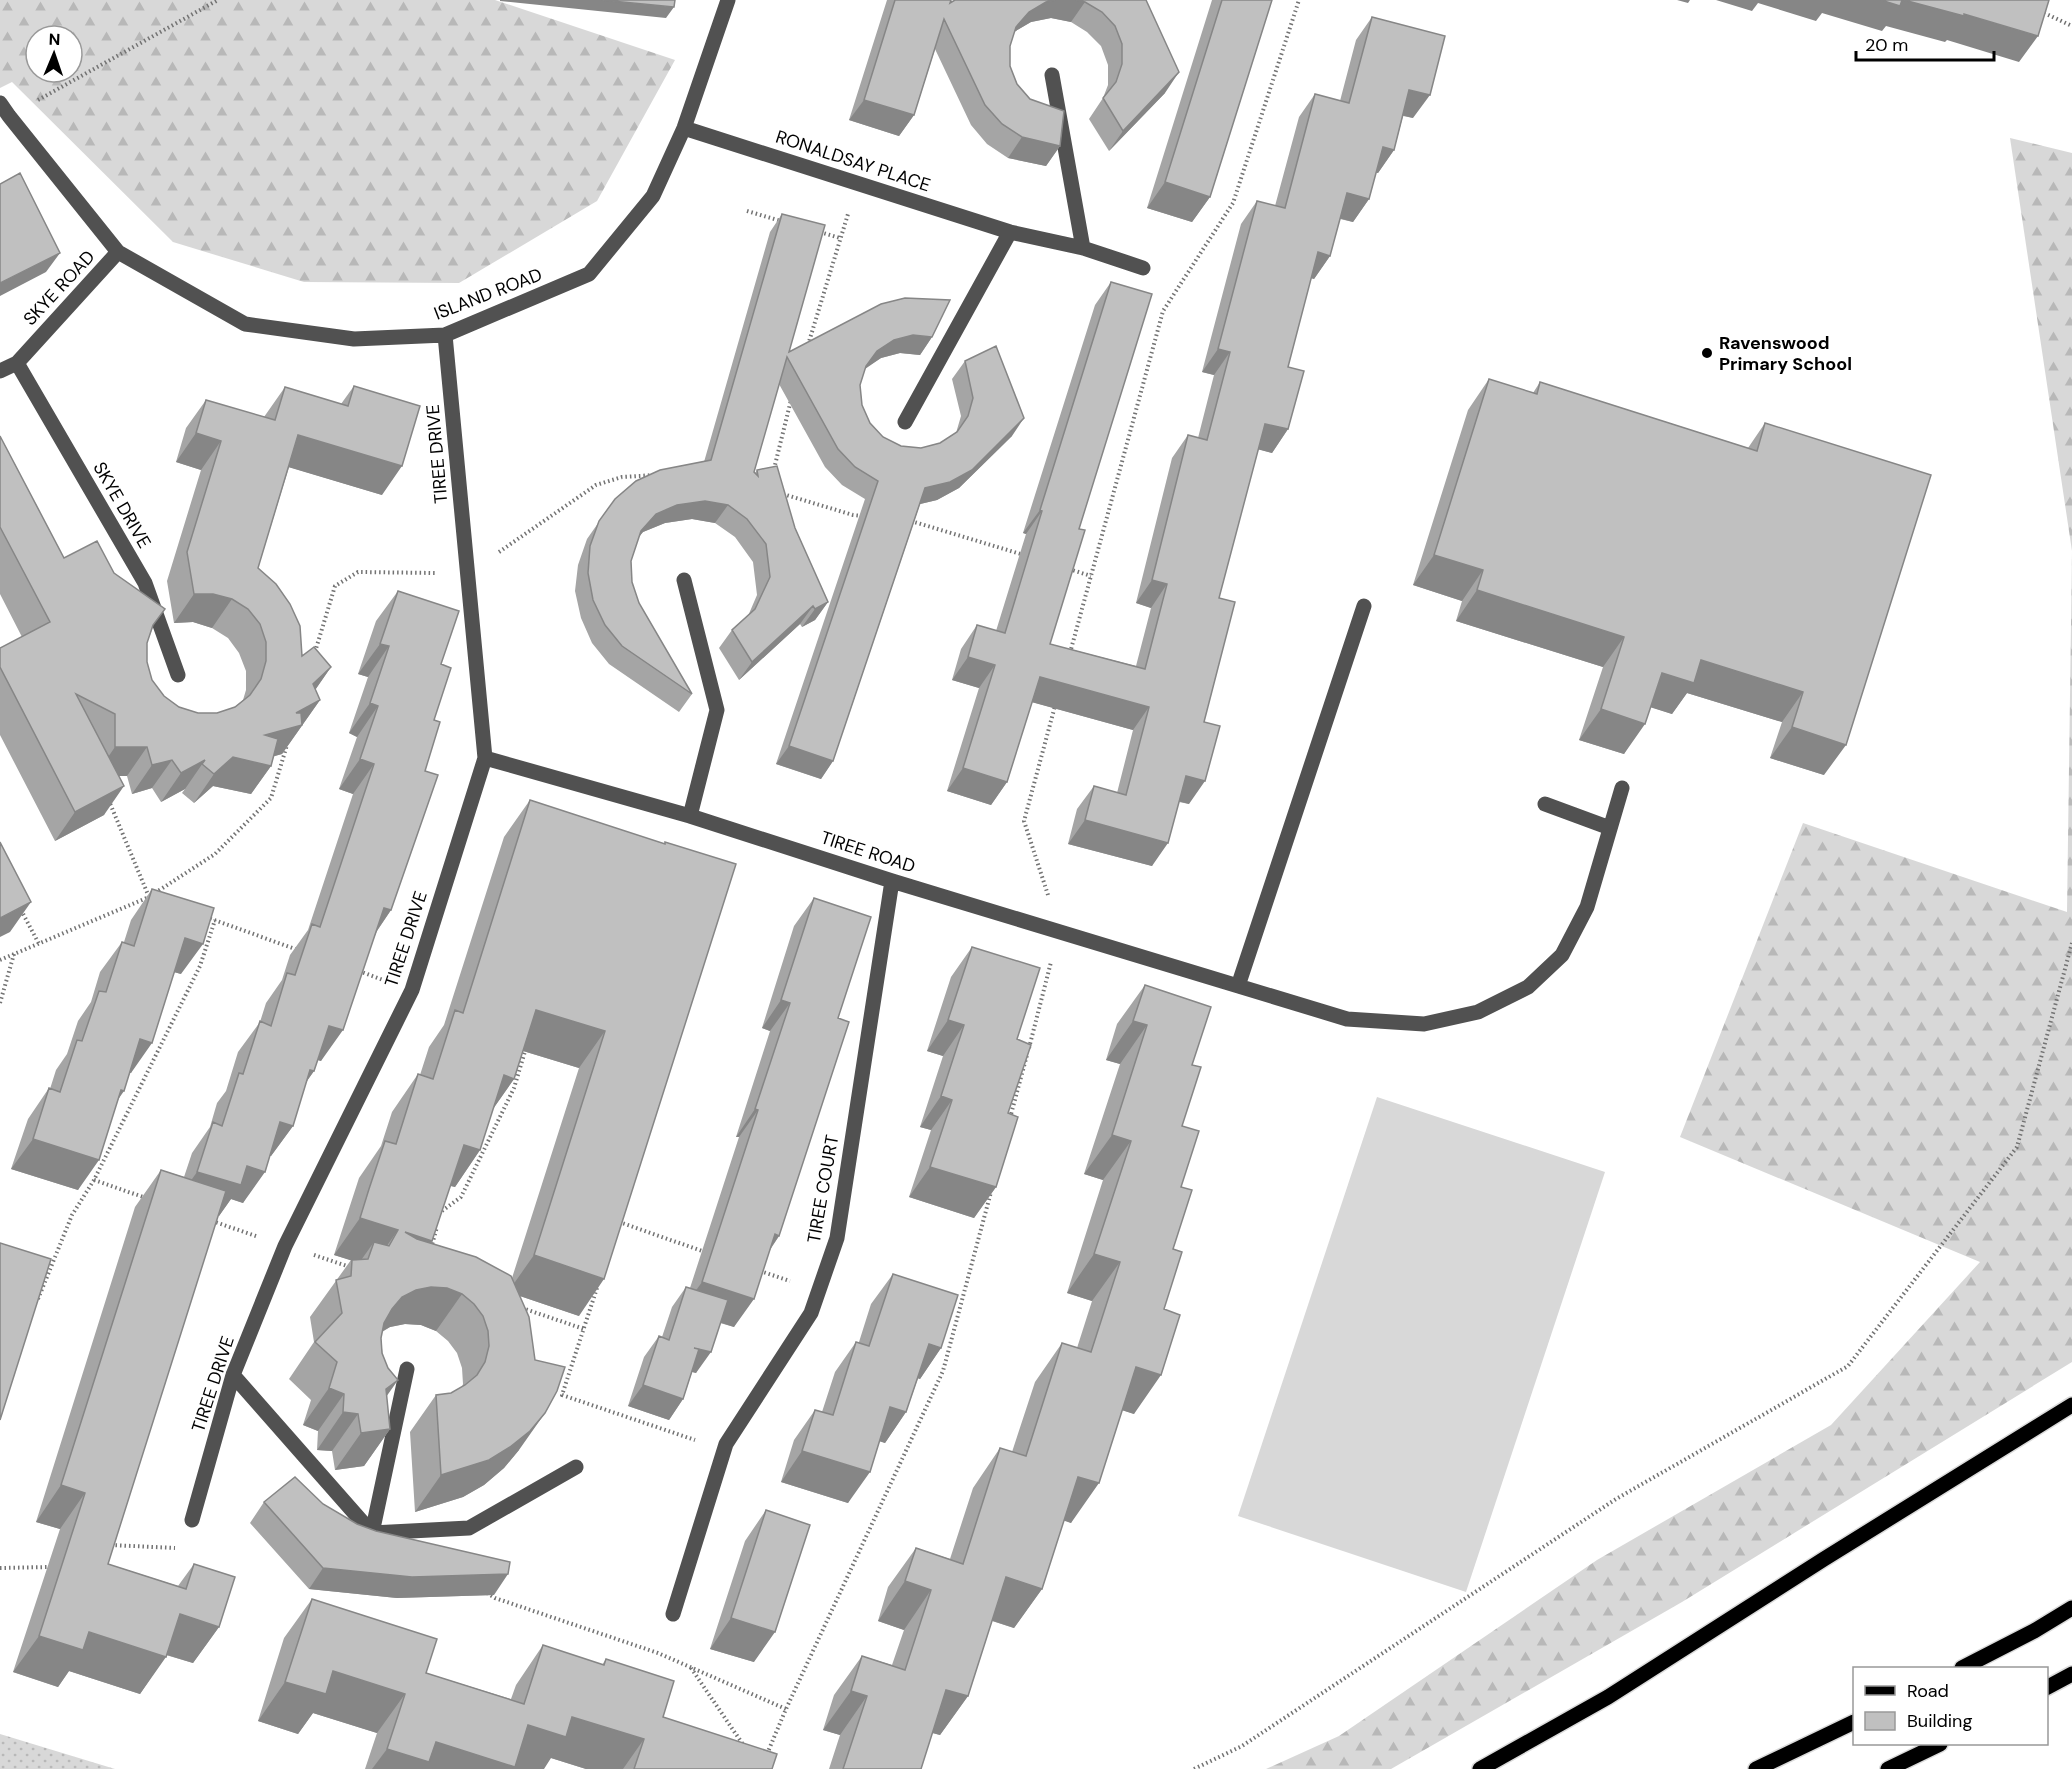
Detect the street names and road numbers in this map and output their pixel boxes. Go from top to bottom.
street label: RONALDSAY PLACE [773,125,933,197]
street label: SKYE ROAD [18,245,100,331]
street label: ISLAND ROAD [431,262,545,326]
street label: TIREE DRIVE [421,403,453,505]
street label: SKYE DRIVE [88,457,156,553]
street label: TIREE ROAD [818,825,918,879]
street label: TIREE DRIVE [379,888,433,990]
street label: TIREE COURT [802,1133,844,1245]
street label: TIREE DRIVE [186,1333,240,1435]

